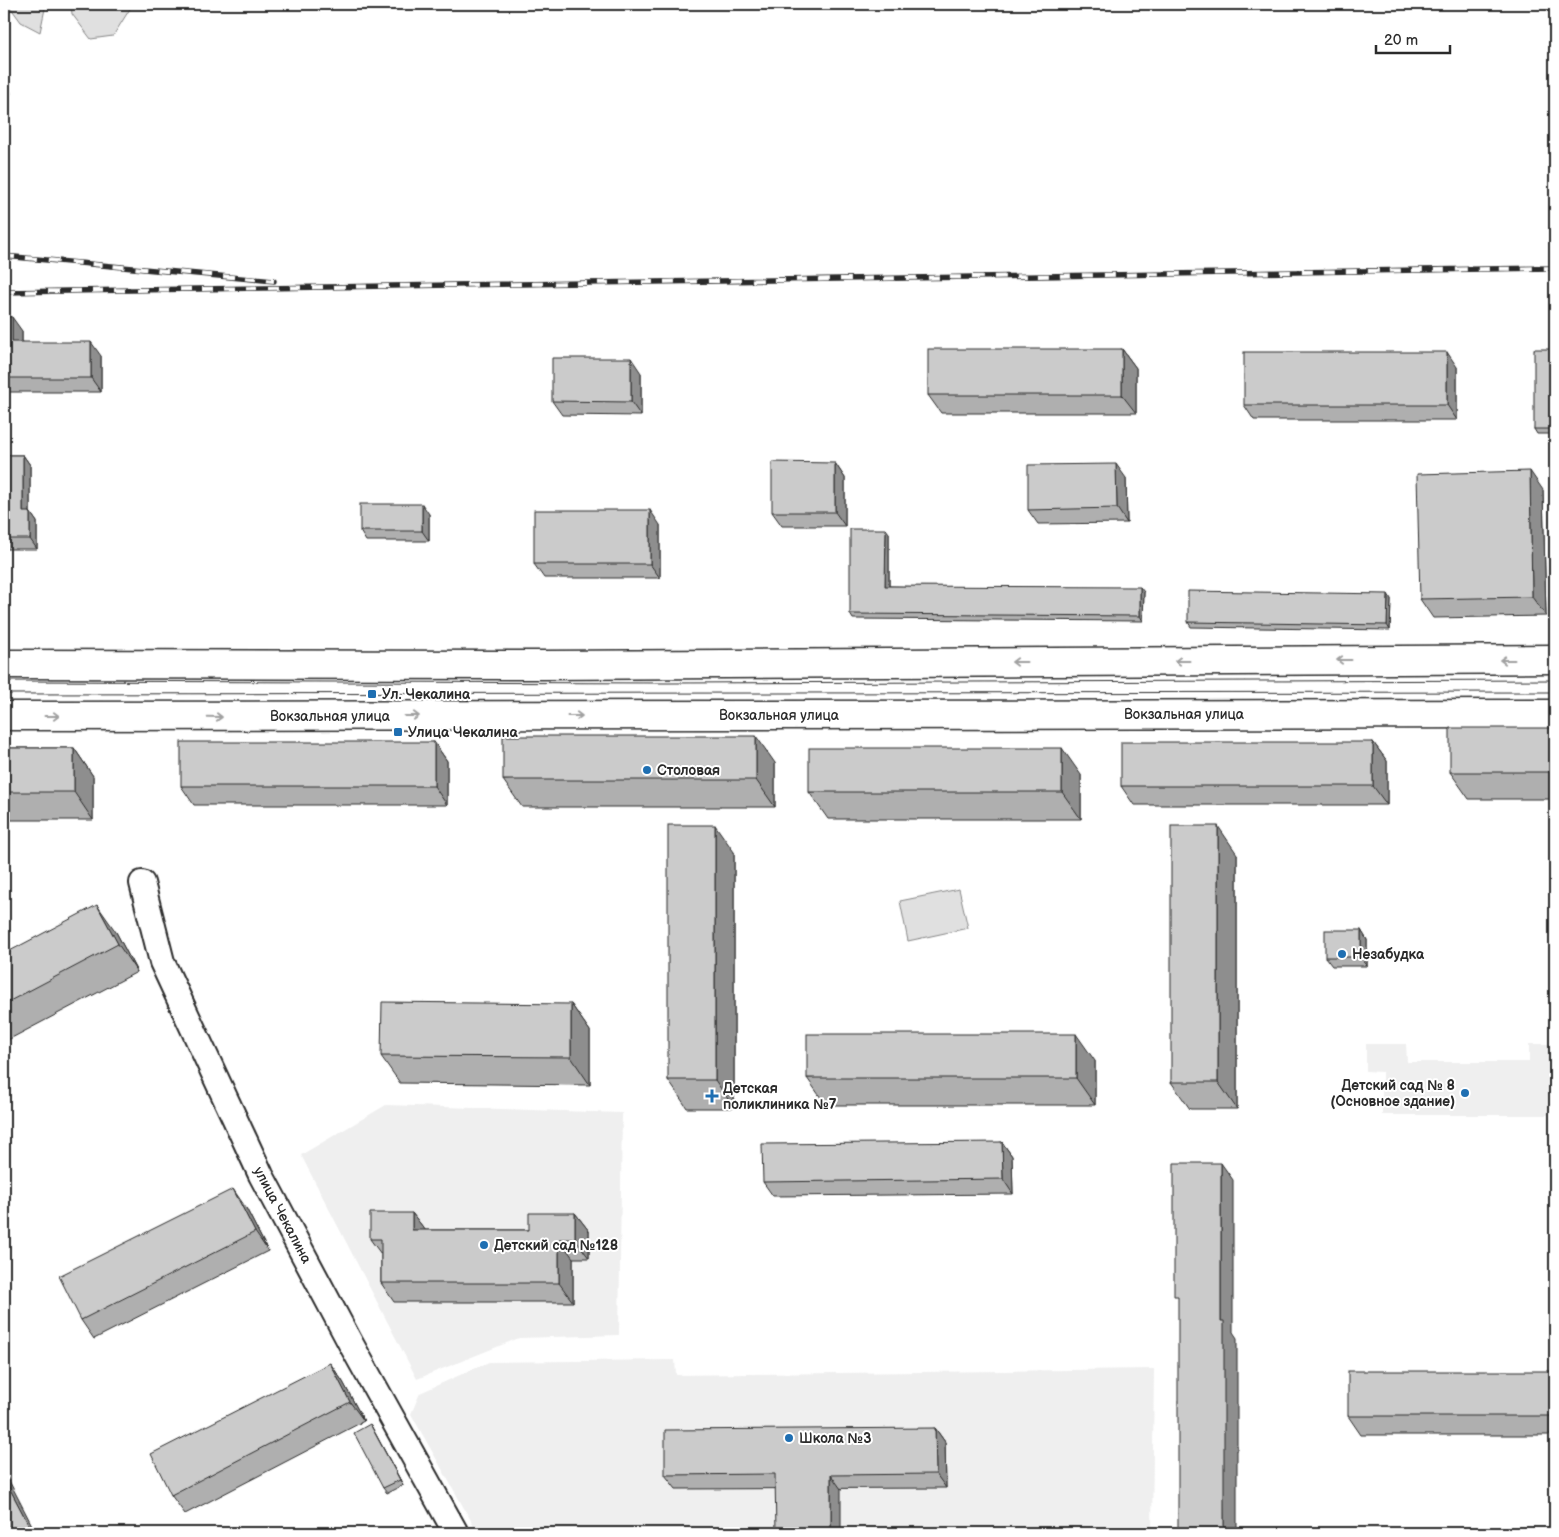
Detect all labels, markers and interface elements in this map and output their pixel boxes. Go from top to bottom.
scale bar [1376,22,1450,54]
text: 20 m [1384,31,1418,50]
one-way arrow [1336,655,1352,665]
one-way arrow [1499,655,1515,665]
one-way arrow [1174,656,1190,666]
one-way arrow [1011,657,1028,667]
place label: Ул. Чекалина [382,686,471,703]
marker: Ул. Чекалина [366,688,378,700]
street label: Вокзальная улица [1124,706,1245,723]
street label: Вокзальная улица [719,707,840,724]
street label: Вокзальная улица [270,708,391,725]
one-way arrow [44,711,60,721]
one-way arrow [404,711,420,721]
one-way arrow [566,711,583,721]
one-way arrow [207,712,223,721]
place label: Улица Чекалина [408,724,519,741]
marker: Улица Чекалина [392,726,404,738]
place label: Столовая [657,762,720,779]
marker: Столовая [641,764,653,776]
place label: Незабудка [1352,946,1425,963]
marker: Незабудка [1336,948,1348,960]
place label: Детский сад № 8 (Основное здание) [1331,1077,1455,1110]
place label: Детская поликлиника №7 [723,1080,837,1113]
marker: Детский сад № 8 (Основное здание) [1459,1087,1471,1099]
marker: Детская поликлиника №7 [705,1089,719,1103]
street label: улица Чекалина [250,1164,316,1267]
place label: Детский сад №128 [494,1237,618,1254]
marker: Детский сад №128 [478,1239,490,1251]
place label: Школа №3 [799,1430,871,1447]
marker: Школа №3 [783,1432,795,1444]

